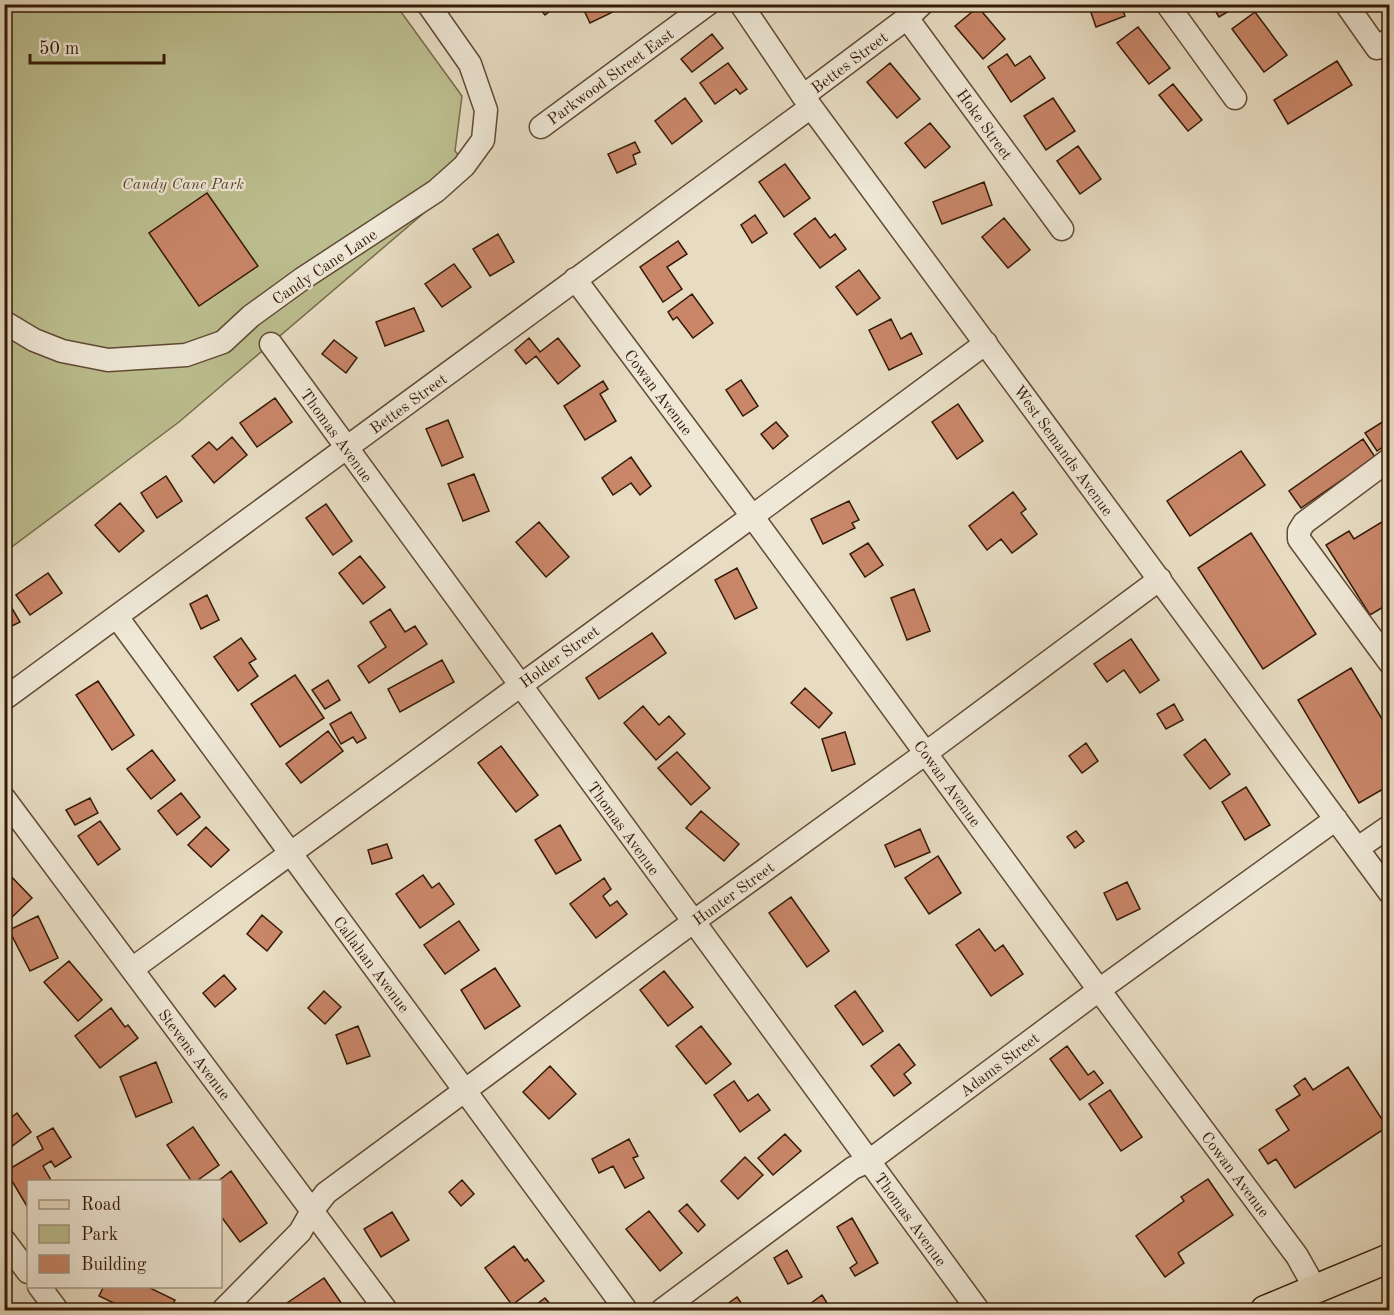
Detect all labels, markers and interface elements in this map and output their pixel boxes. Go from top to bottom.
street label: Parkwood Street East [545,26,678,129]
scale bar [30,27,164,65]
street label: Bettes Street [809,30,892,97]
text: 50 m [39,40,79,58]
street label: Hoke Street [952,87,1015,164]
park label: Candy Cane Park [122,177,244,193]
street label: Candy Cane Lane [270,227,380,308]
street label: Cowan Avenue [620,348,695,439]
street label: Bettes Street [368,371,451,438]
street label: West Semands Avenue [1010,383,1115,519]
street label: Thomas Avenue [296,387,374,486]
street label: Holder Street [517,623,603,692]
street label: Cowan Avenue [910,738,983,830]
street label: Thomas Avenue [583,780,661,879]
street label: Hunter Street [691,860,778,929]
street label: Callahan Avenue [329,914,412,1016]
street label: Stevens Avenue [154,1007,233,1103]
street label: Adams Street [957,1030,1043,1101]
street label: Cowan Avenue [1197,1130,1272,1221]
street label: Thomas Avenue [870,1171,948,1270]
legend [27,1180,222,1288]
text: Road [81,1196,121,1214]
text: Park [81,1226,118,1244]
text: Building [81,1256,147,1274]

